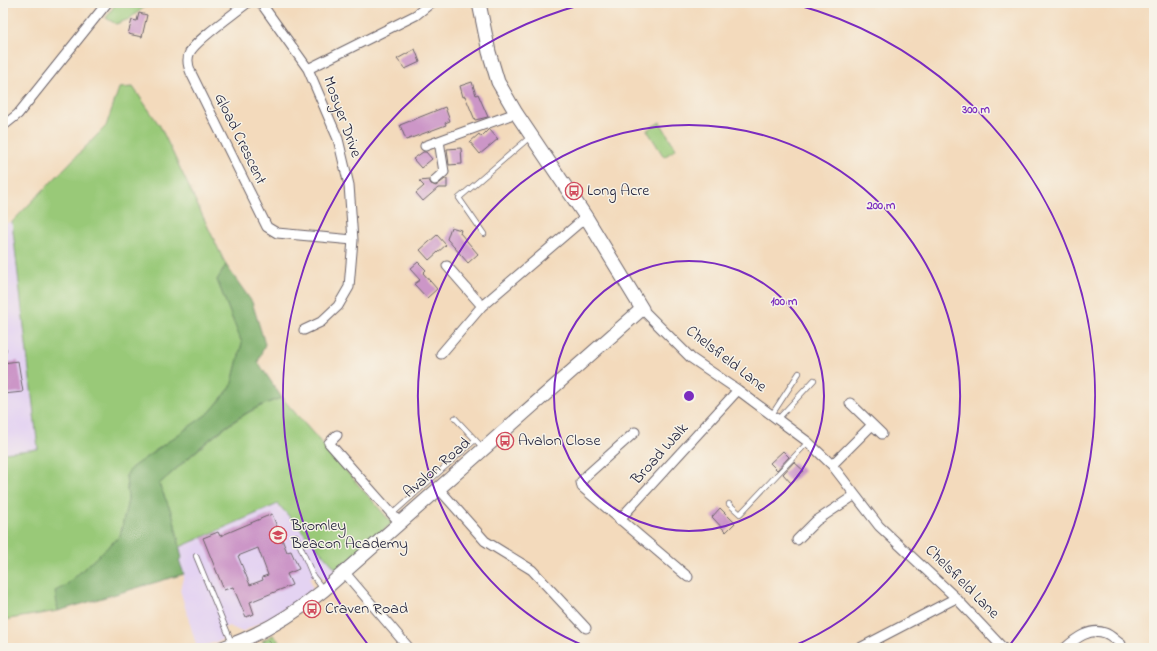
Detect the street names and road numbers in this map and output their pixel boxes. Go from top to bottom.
street label: Mosyer Drive [316,73,368,162]
street label: Gload Crescent [207,89,273,189]
street label: Chelsfield Lane [680,320,772,399]
street label: Broad Walk [625,417,695,491]
street label: Avalon Road [398,432,476,504]
street label: Chelsfield Lane [919,539,1005,625]

